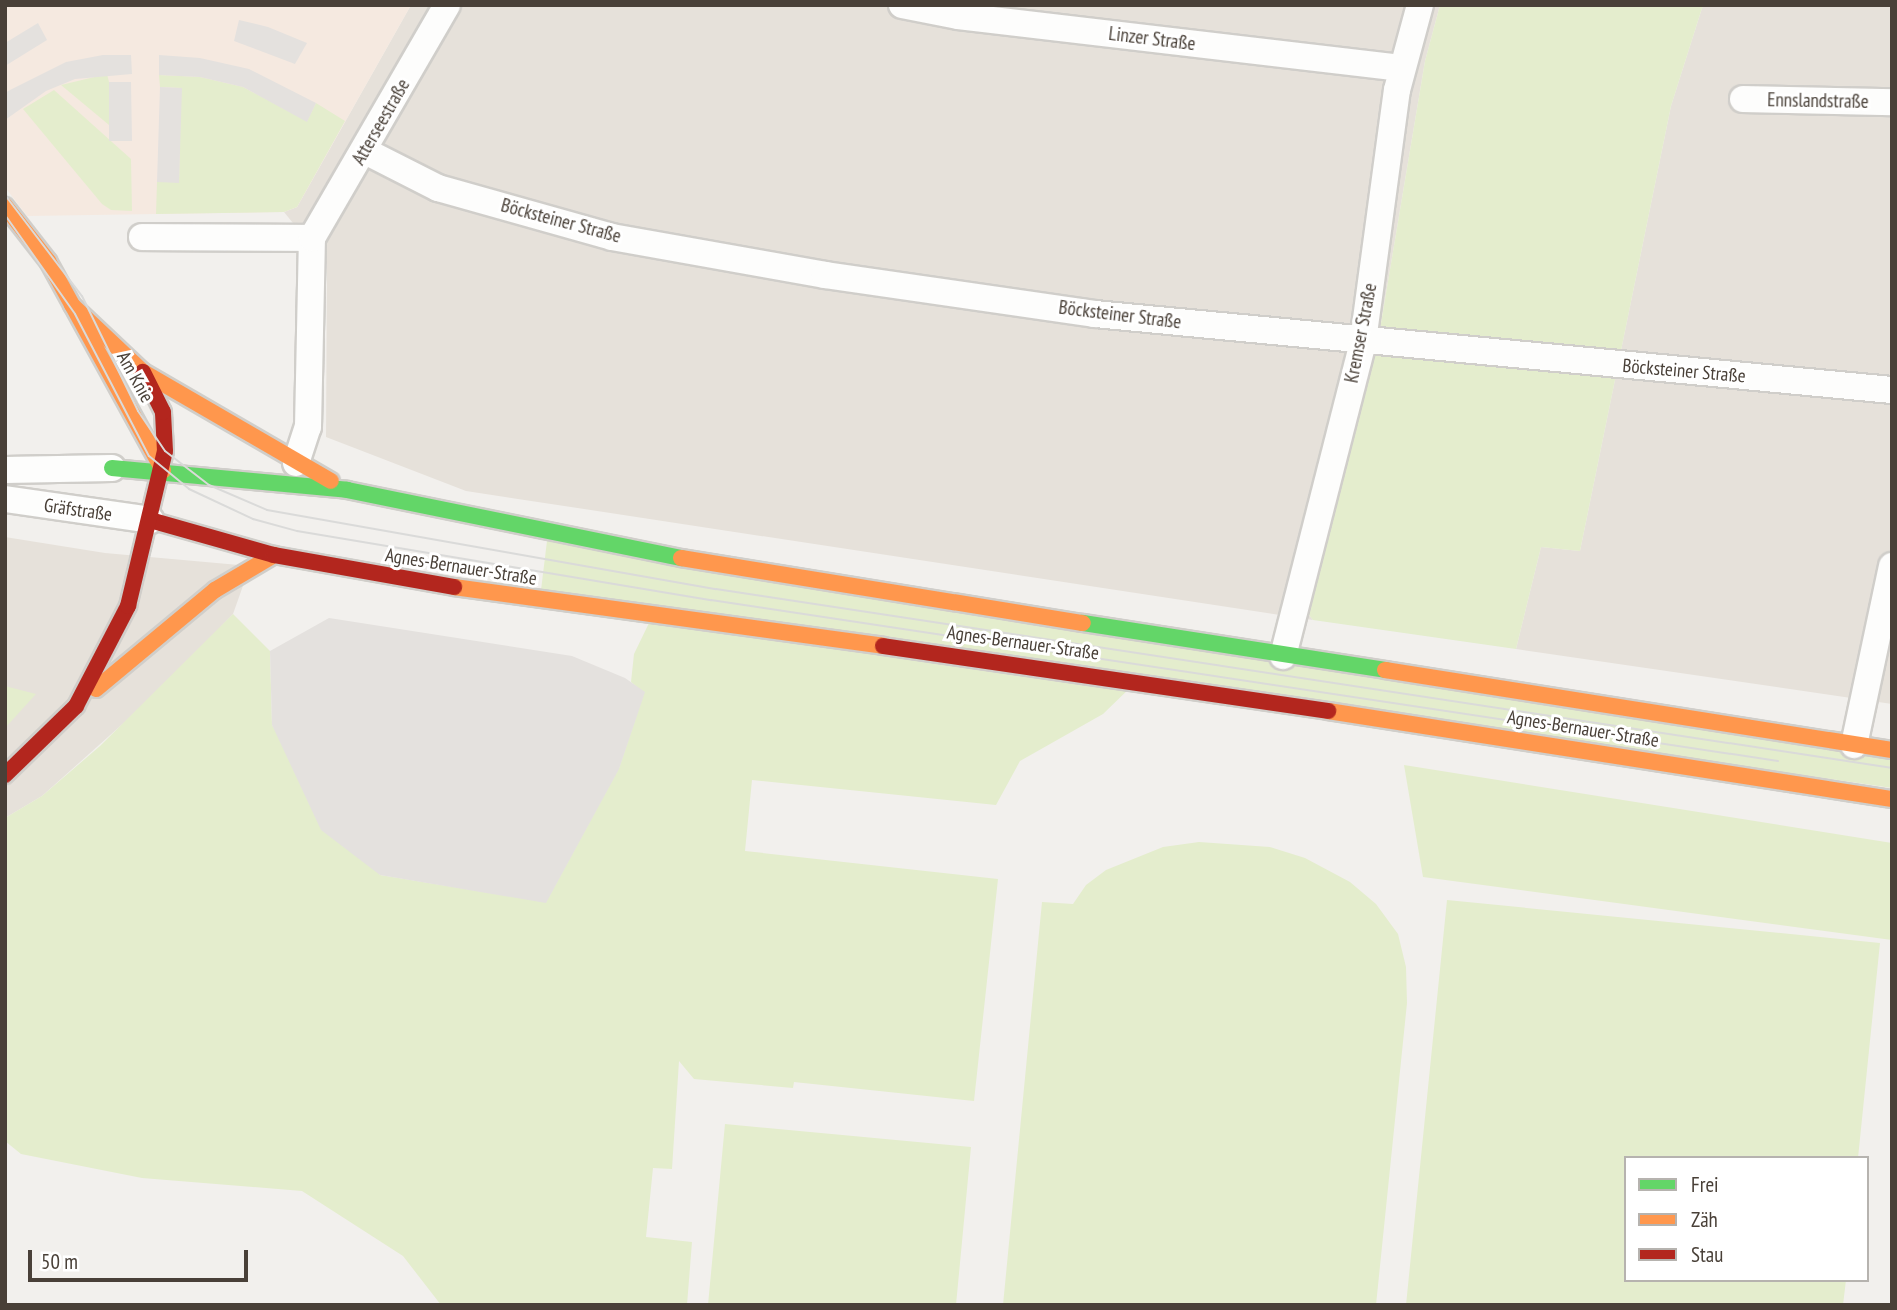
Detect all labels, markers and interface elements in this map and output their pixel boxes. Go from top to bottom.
street label: Linzer Straße [1107,22,1197,56]
street label: Atterseestraße [347,75,415,169]
street label: Ennslandstraße [1767,89,1869,113]
street label: Böcksteiner Straße [498,194,624,248]
street label: Kremser Straße [1340,281,1382,385]
street label: Böcksteiner Straße [1057,296,1183,334]
street label: Am Knie [112,348,158,406]
street label: Böcksteiner Straße [1622,354,1746,388]
street label: Gräfstraße [42,494,114,526]
street label: Agnes-Bernauer-Straße [384,544,538,590]
street label: Agnes-Bernauer-Straße [946,621,1100,665]
street label: Agnes-Bernauer-Straße [1506,706,1660,752]
legend [1624,1156,1869,1282]
text: Frei [1691,1171,1719,1198]
text: Zäh [1691,1206,1718,1233]
scale bar [32,1236,252,1280]
text: Stau [1691,1241,1723,1268]
text: 50 m [41,1248,78,1275]

